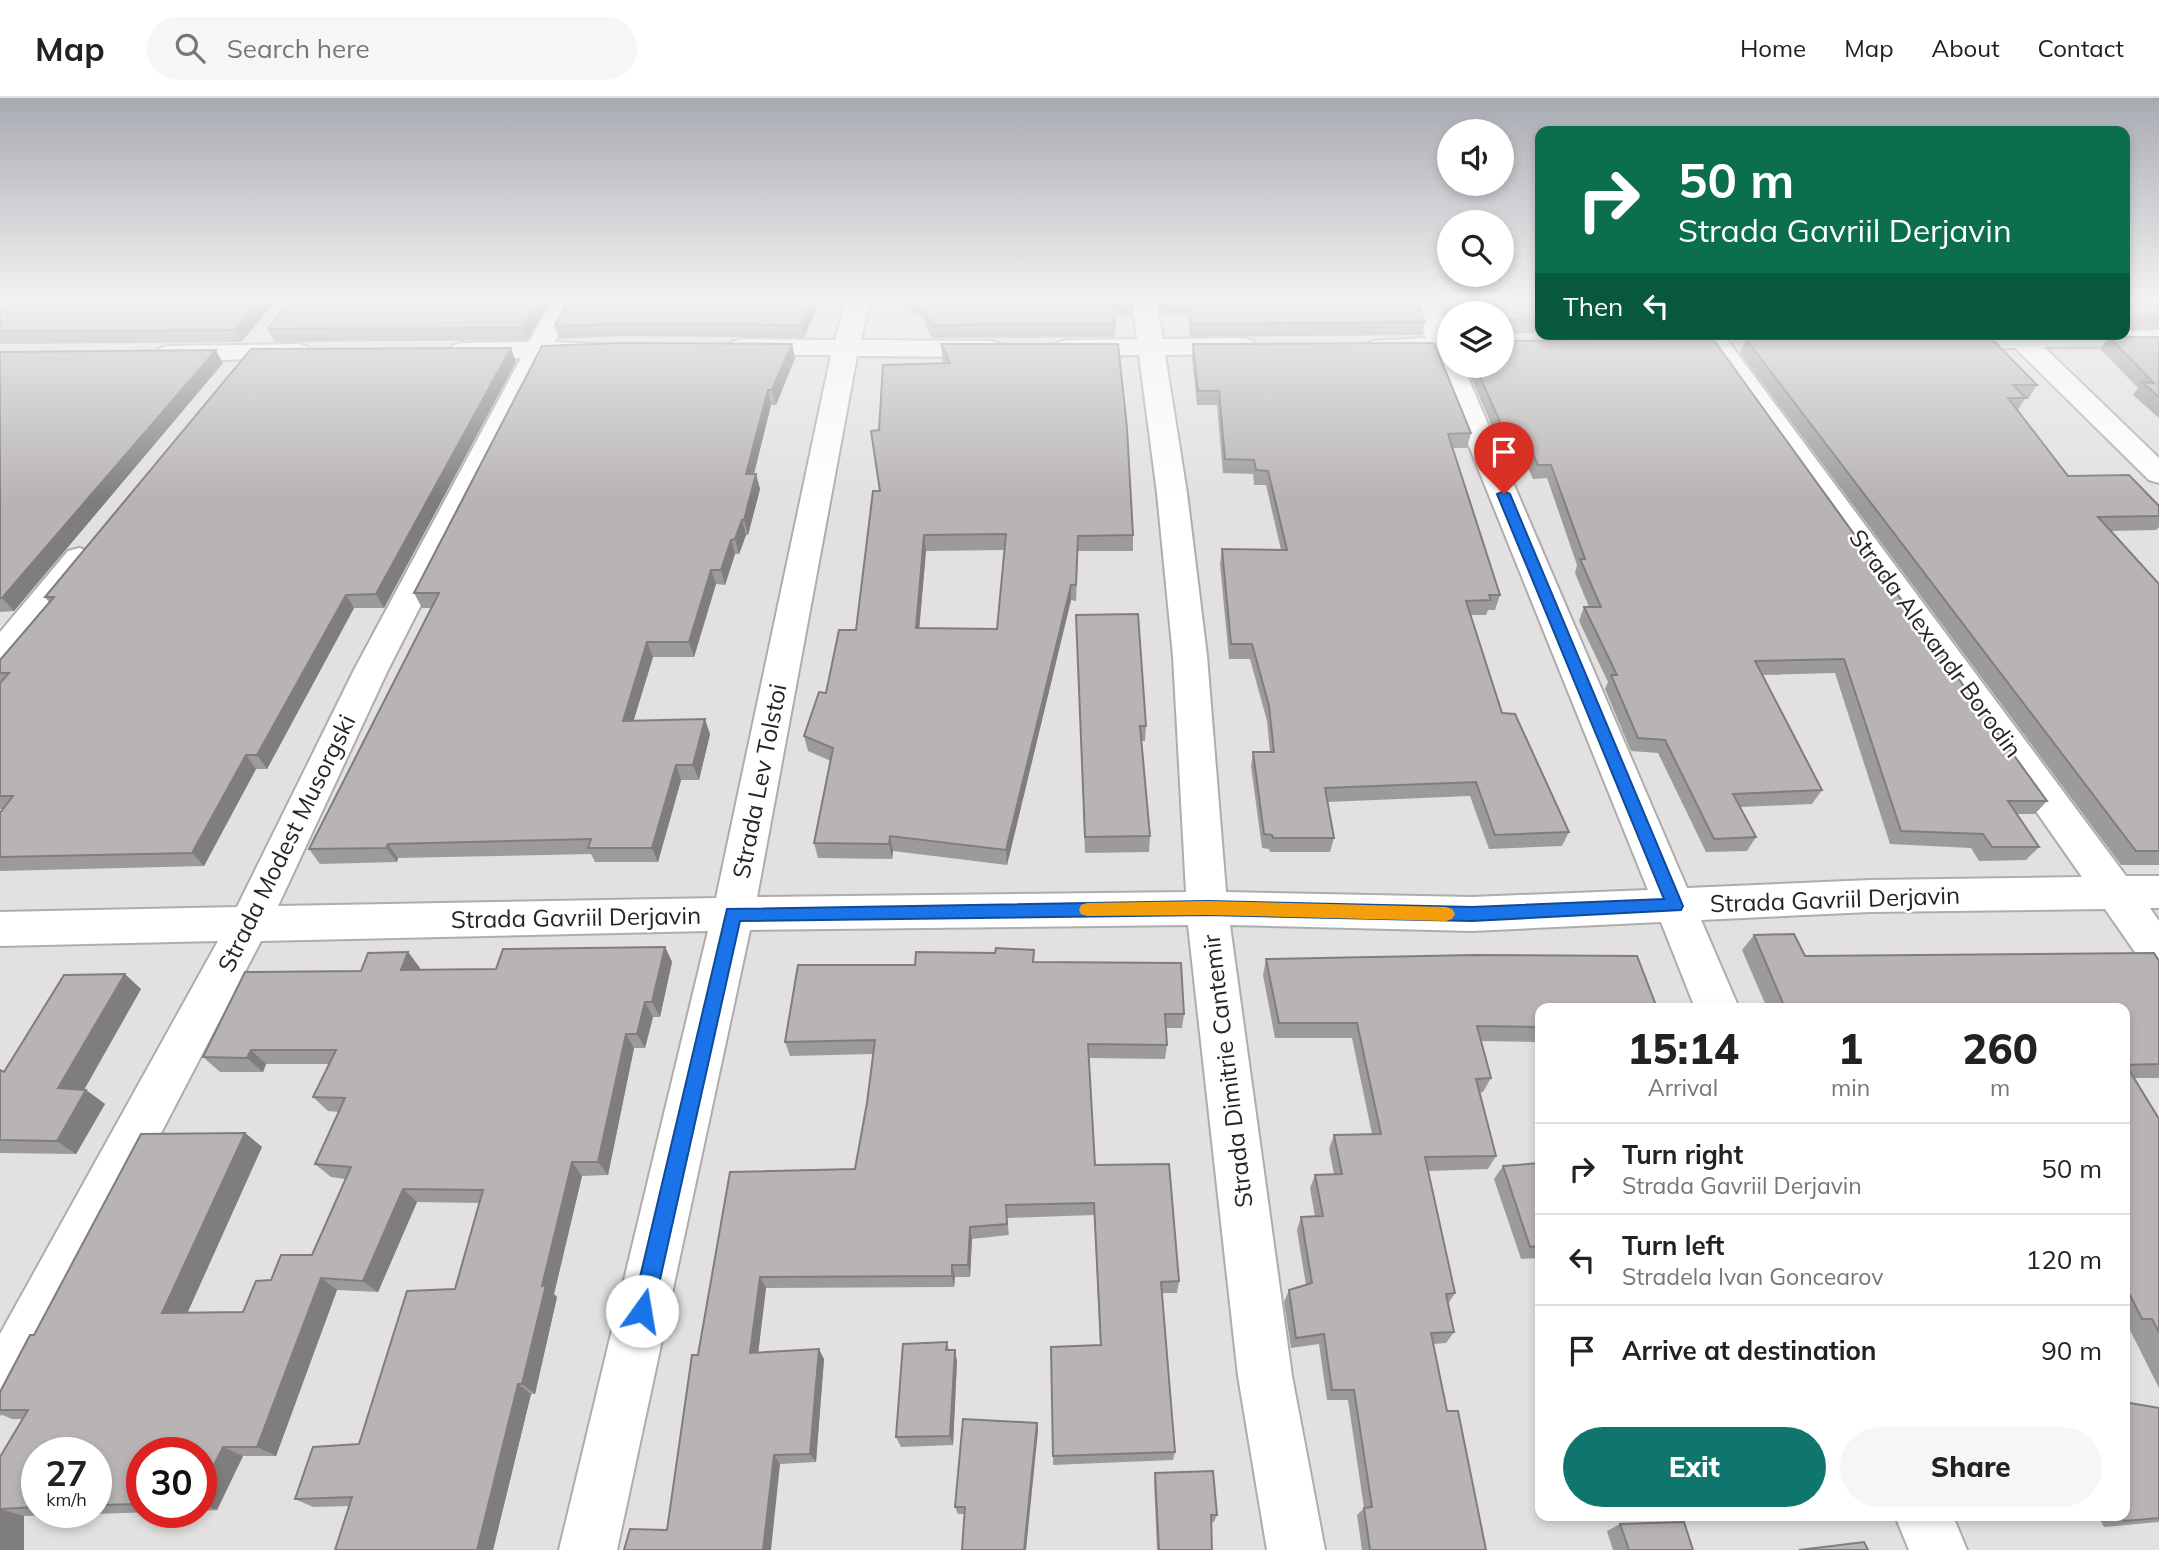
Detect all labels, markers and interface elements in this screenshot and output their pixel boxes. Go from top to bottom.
search box [147,17,637,80]
text: Map [35,28,105,69]
icon: search [171,29,209,67]
text: Search here [227,32,370,65]
text: Home [1740,33,1806,63]
text: Map [1844,33,1894,63]
text: About [1932,33,2000,63]
text: Contact [2038,33,2124,63]
map controls [1437,119,1514,378]
button: sound [1437,119,1514,196]
text: 50 m [1678,149,1794,210]
icon: right [1563,154,1654,245]
button: search [1437,210,1514,287]
text: Strada Gavriil Derjavin [1678,210,2012,250]
icon: left [1637,287,1675,325]
text: Then [1563,290,1623,323]
button: layers [1437,301,1514,378]
pin [1474,422,1534,494]
icon: arrive [1485,433,1523,471]
street label: Strada Alexandr Borodin [1843,523,2029,763]
street label: Strada Lev Tolstoi [725,681,793,881]
street label: Strada Modest Musorgski [211,709,361,977]
street label: Strada Gavriil Derjavin [1709,880,1961,918]
street label: Strada Gavriil Derjavin [451,900,701,934]
street label: Strada Dimitrie Cantemir [1195,932,1259,1209]
text: 15:14 [1627,1022,1739,1075]
text: 1 [1838,1022,1863,1075]
text: 260 [1962,1022,2038,1075]
text: Arrival [1648,1073,1718,1102]
text: min [1831,1073,1870,1102]
text: m [1990,1073,2010,1102]
text: Turn right [1622,1138,1743,1171]
icon: right [1563,1150,1601,1188]
text: 50 m [2041,1152,2102,1185]
text: Strada Gavriil Derjavin [1622,1171,1862,1200]
text: Turn left [1622,1229,1724,1262]
icon: left [1563,1241,1601,1279]
text: 120 m [2026,1243,2102,1276]
text: Stradela Ivan Goncearov [1622,1262,1883,1291]
position arrow [605,1274,679,1348]
icon: arrive [1563,1332,1601,1370]
text: Arrive at destination [1622,1334,1877,1367]
text: 90 m [2041,1334,2102,1367]
button: Exit [1563,1427,1826,1507]
button: Share [1840,1427,2102,1507]
speed limit sign: 30 [126,1437,217,1528]
text: 27 [45,1451,88,1495]
text: km/h [46,1488,87,1511]

